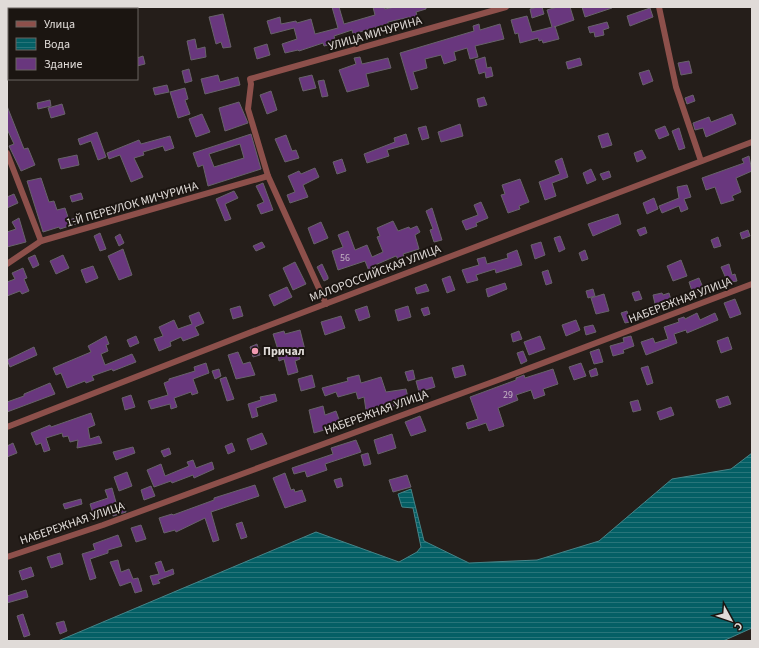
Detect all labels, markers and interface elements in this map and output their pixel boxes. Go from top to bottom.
legend [8,8,138,80]
street label: УЛИЦА МИЧУРИНА [326,12,424,55]
text: Улица [44,16,75,33]
text: Вода [44,36,70,53]
text: Здание [44,56,83,73]
street label: 1-Й ПЕРЕУЛОК МИЧУРИНА [64,177,201,231]
street label: МАЛОРОССИЙСКАЯ УЛИЦА [307,240,444,306]
house number: 56 [340,251,350,265]
street label: НАБЕРЕЖНАЯ УЛИЦА [626,273,735,328]
place label: Причал [263,343,305,360]
marker: Причал [250,346,260,356]
street label: НАБЕРЕЖНАЯ УЛИЦА [322,386,431,439]
house number: 29 [503,388,513,402]
street label: НАБЕРЕЖНАЯ УЛИЦА [18,497,127,549]
north arrow [711,600,751,640]
text: С [730,619,746,634]

